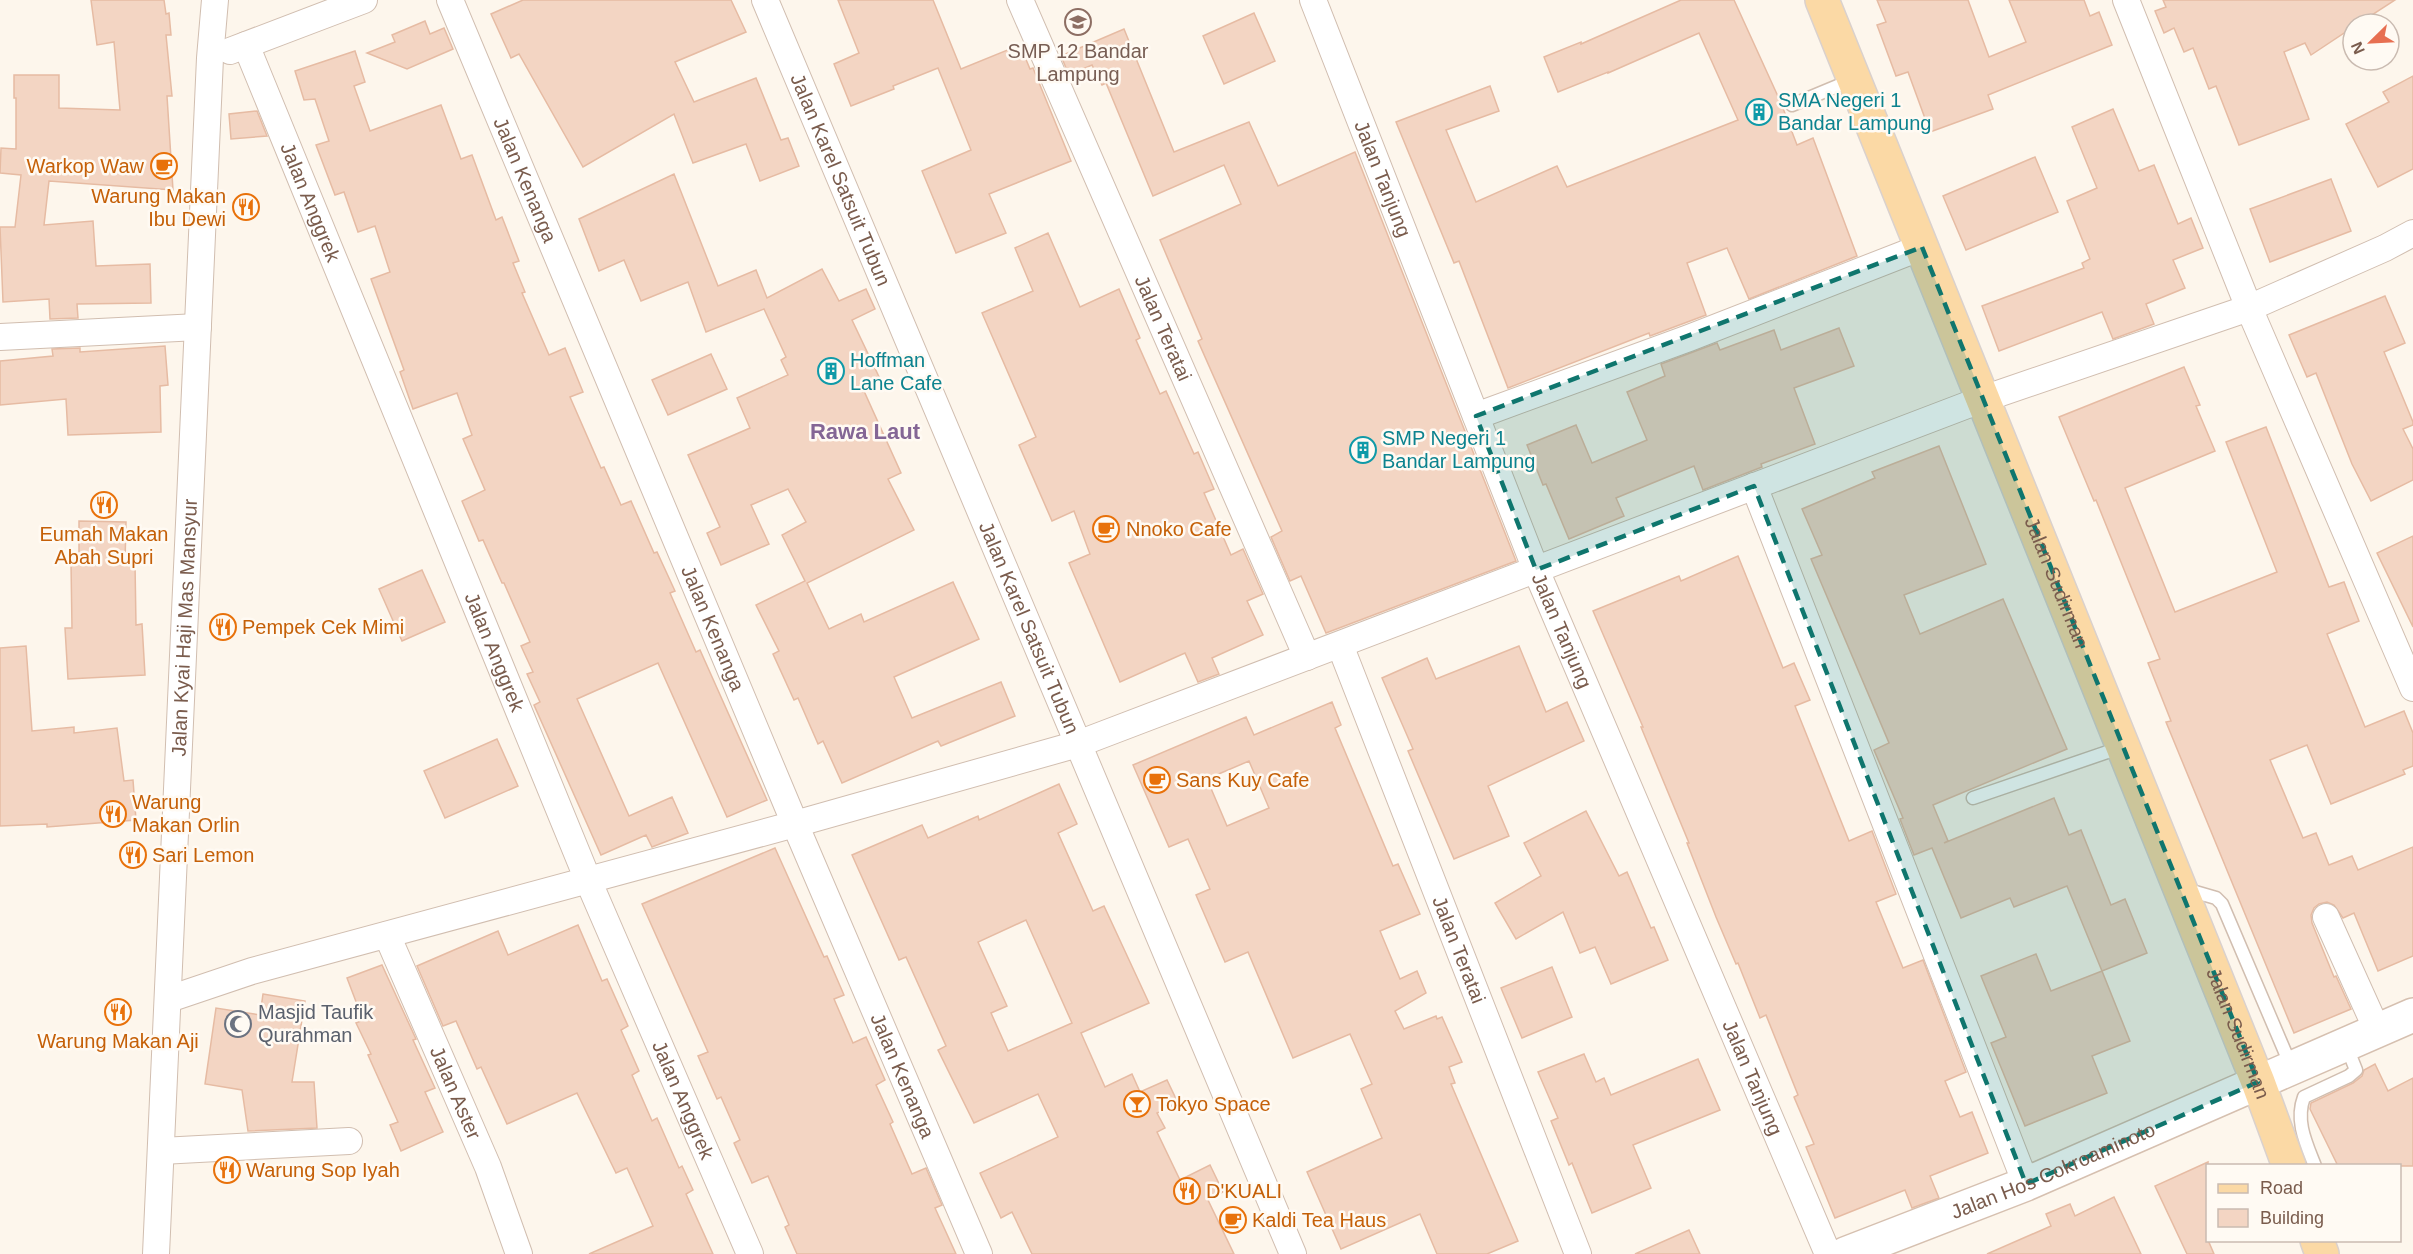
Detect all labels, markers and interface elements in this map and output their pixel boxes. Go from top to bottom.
school or university icon: SMP 12 Bandar Lampung [1063,7,1093,37]
north arrow [2341,12,2401,72]
text: N [2348,39,2368,57]
place label: SMP 12 Bandar Lampung [1008,40,1149,85]
street label: Jalan Karel Satsuit Tubun [786,70,895,289]
place label: SMA Negeri 1 Bandar Lampung [1778,89,1931,134]
building icon: SMA Negeri 1 Bandar Lampung [1744,97,1774,127]
street label: Jalan Kenanga [489,114,562,246]
street label: Jalan Tanjung [1350,117,1416,240]
street label: Jalan Anggrek [276,139,345,266]
cafe icon: Warkop Waw [149,151,179,181]
place label: Warkop Waw [27,155,145,177]
place label: Warung Makan Ibu Dewi [91,185,226,230]
restaurant icon: Warung Makan Ibu Dewi [231,192,261,222]
street label: Jalan Teratai [1131,272,1196,384]
place label: Hoffman Lane Cafe [850,349,942,394]
building icon: Hoffman Lane Cafe [816,356,846,386]
district label: Rawa Laut [810,419,921,444]
place label: SMP Negeri 1 Bandar Lampung [1382,427,1535,472]
building icon: SMP Negeri 1 Bandar Lampung [1348,435,1378,465]
restaurant icon: Eumah Makan Abah Supri [89,490,119,520]
street label: Jalan Kyai Haji Mas Mansyur [167,498,201,757]
cafe icon: Nnoko Cafe [1091,514,1121,544]
street label: Jalan Sudirman [2021,514,2093,651]
street label: Jalan Karel Satsuit Tubun [975,518,1084,737]
place label: Nnoko Cafe [1126,518,1232,540]
place label: Eumah Makan Abah Supri [40,523,168,568]
street label: Jalan Kenanga [677,562,749,695]
street label: Jalan Tanjung [1528,570,1596,692]
street label: Jalan Anggrek [460,589,529,716]
restaurant icon: Pempek Cek Mimi [208,612,238,642]
place label: Pempek Cek Mimi [242,616,404,638]
cafe icon: Sans Kuy Cafe [1142,765,1172,795]
place label: Sans Kuy Cafe [1176,769,1309,791]
place label: Warung Makan Orlin [132,791,240,836]
restaurant icon: Warung Makan Orlin [98,799,128,829]
restaurant icon: Sari Lemon [118,840,148,870]
place label: Sari Lemon [152,844,254,866]
street label: Jalan Teratai [1428,893,1490,1006]
street label: Jalan Sudirman [2202,965,2274,1102]
restaurant icon: Warung Makan Aji [103,997,133,1027]
place label: Masjid Taufik Qurahman [258,1001,374,1046]
mosque icon: Masjid Taufik Qurahman [223,1009,253,1039]
street label: Jalan Kenanga [866,1010,939,1142]
street label: Jalan Tanjung [1718,1017,1787,1139]
place label: Warung Makan Aji [37,1030,199,1052]
street label: Jalan Anggrek [648,1037,719,1163]
street label: Jalan Aster [426,1043,486,1143]
bar icon: Tokyo Space [1122,1089,1152,1119]
place label: Tokyo Space [1156,1093,1271,1115]
street label: Jalan Hos Cokroaminoto [1948,1118,2158,1223]
restaurant icon: Warung Sop Iyah [212,1155,242,1185]
place label: Warung Sop Iyah [246,1159,400,1181]
legend [2206,1164,2401,1242]
restaurant icon: D'KUALI [1172,1176,1202,1206]
text: Road [2260,1178,2303,1198]
place label: D'KUALI [1206,1180,1282,1202]
cafe icon: Kaldi Tea Haus [1218,1205,1248,1235]
text: Building [2260,1208,2324,1228]
place label: Kaldi Tea Haus [1252,1209,1386,1231]

